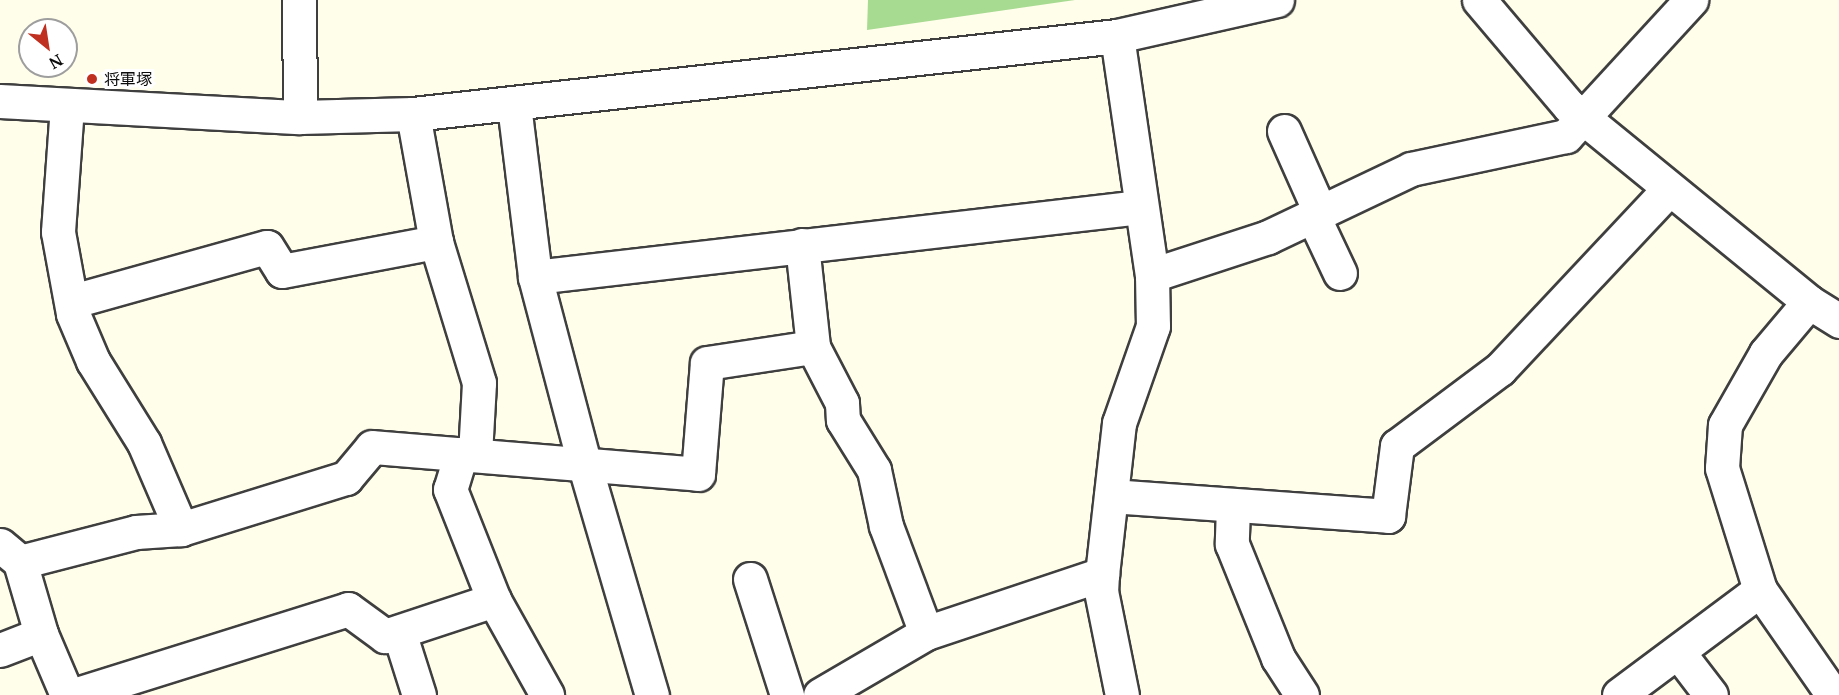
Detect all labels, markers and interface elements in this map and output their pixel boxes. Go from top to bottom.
north arrow [18,18,78,78]
text: N [45,49,67,75]
place label: 将軍塚 [104,69,152,89]
marker: 将軍塚 [85,72,99,86]

